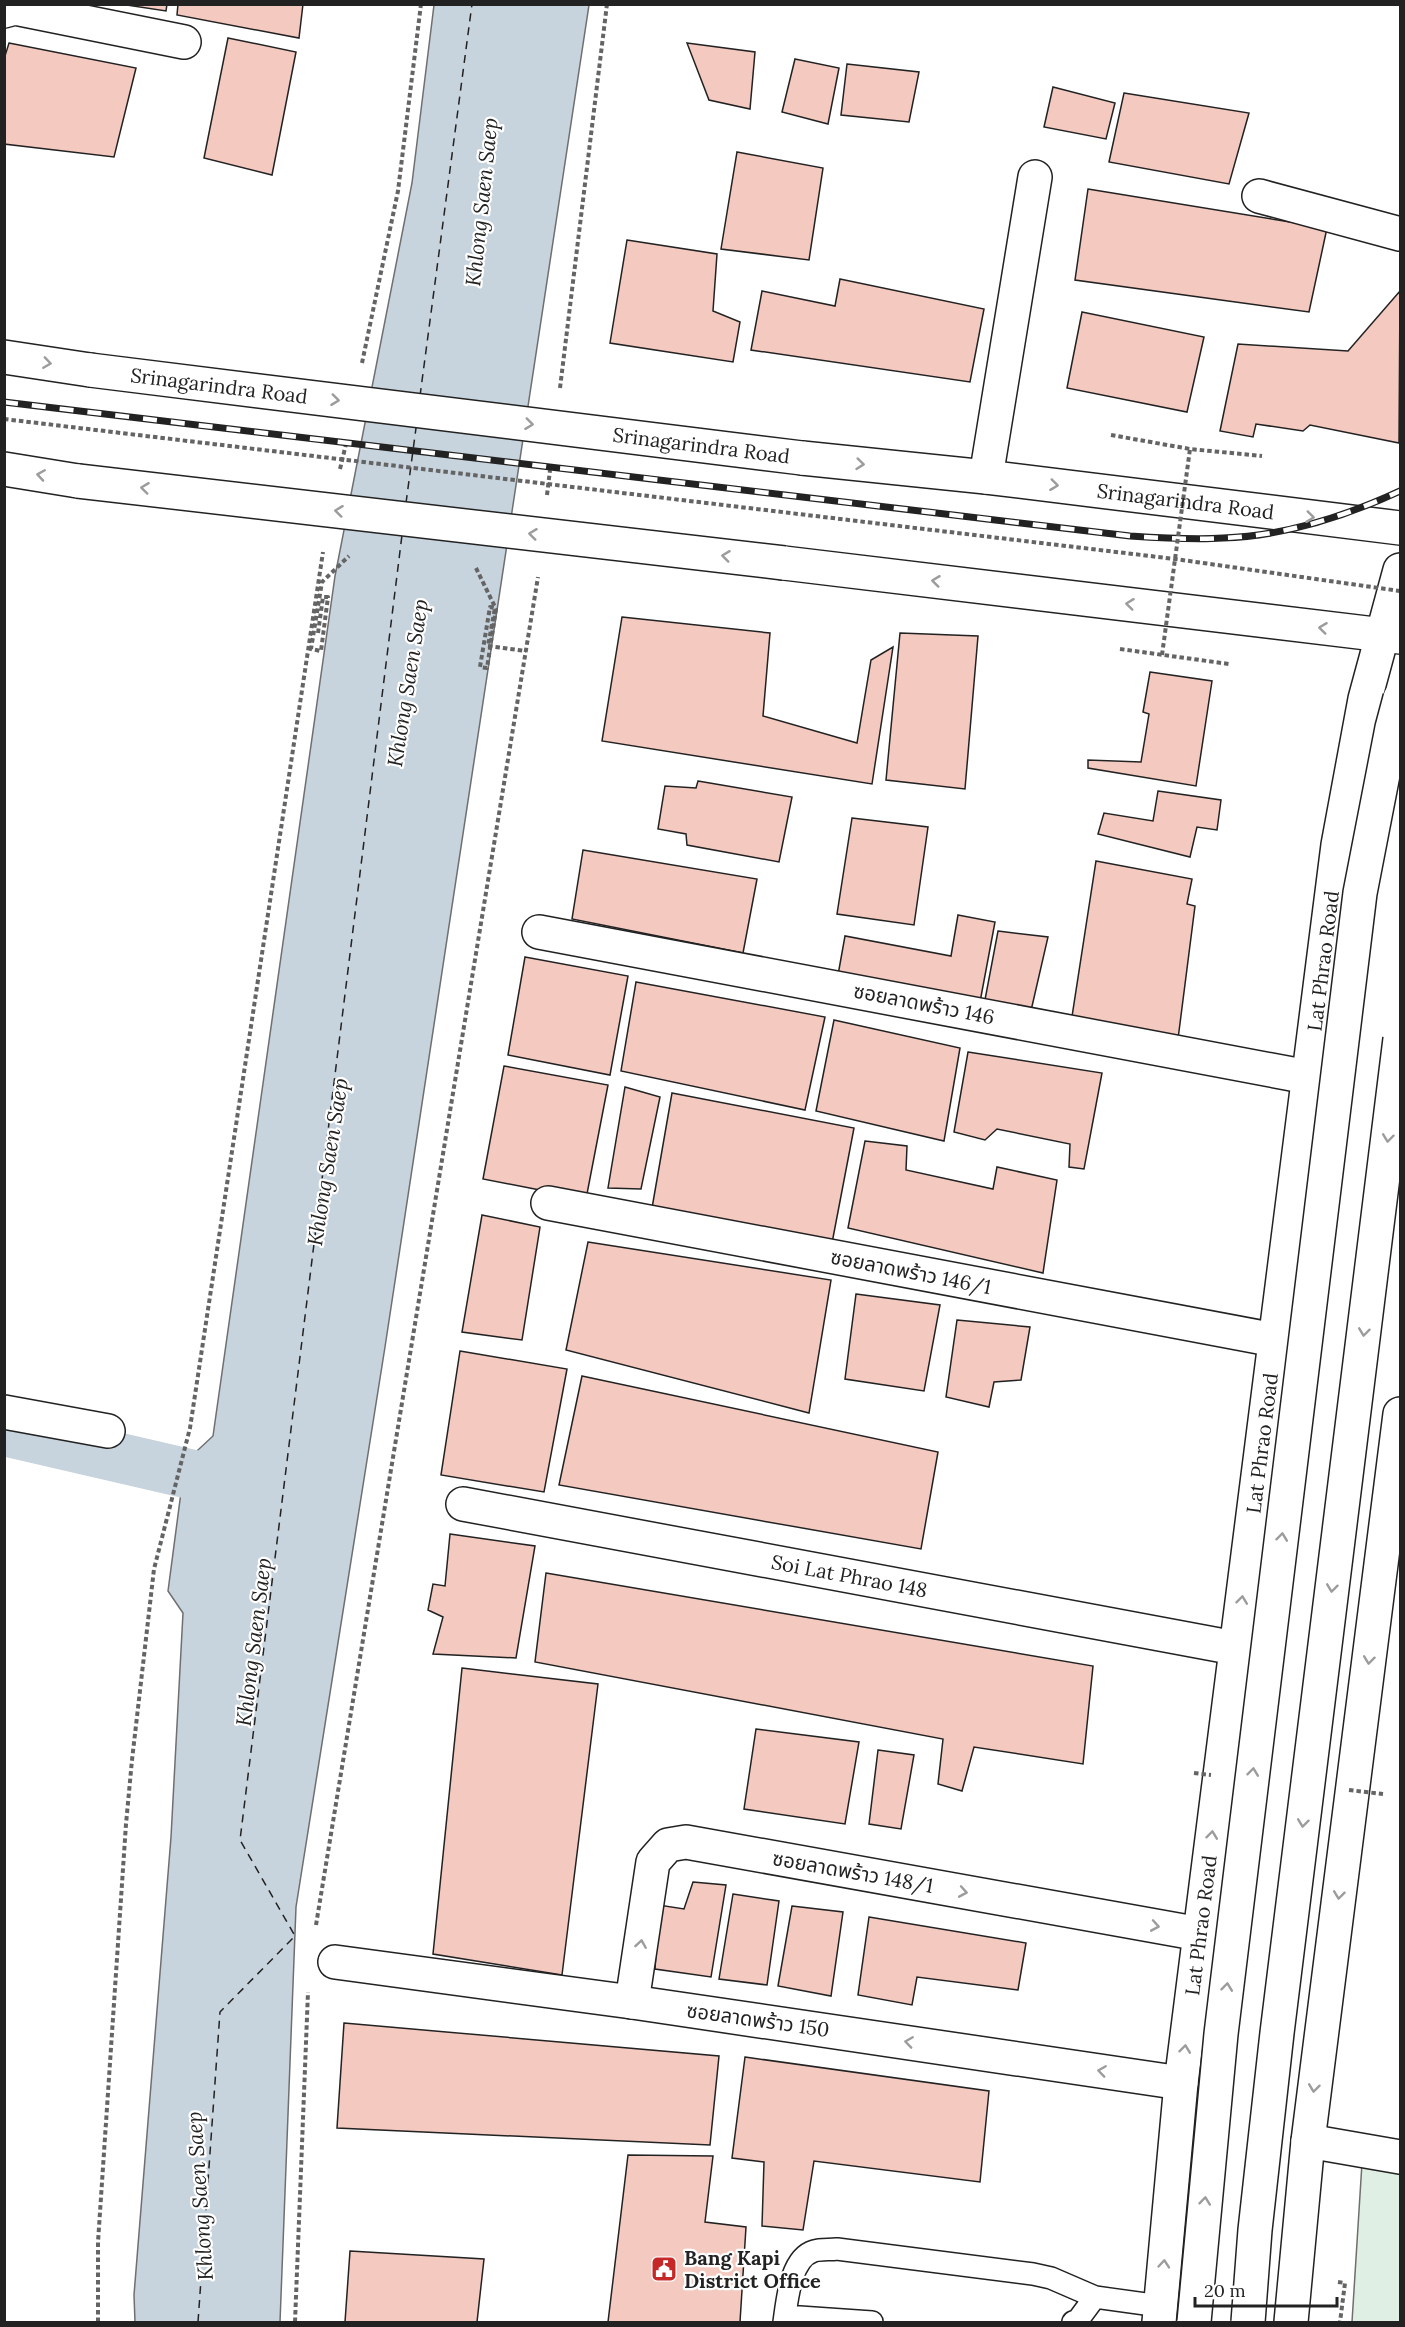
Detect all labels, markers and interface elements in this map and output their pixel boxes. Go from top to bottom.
water label: Khlong Saen Saep [459,116,504,288]
one-way arrow [43,357,52,369]
street label: Srinagarindra Road [129,362,309,409]
one-way arrow [331,394,340,406]
one-way arrow [524,418,534,430]
street label: Srinagarindra Road [611,422,791,468]
one-way arrow [855,457,864,470]
one-way arrow [36,469,46,481]
street label: Srinagarindra Road [1096,478,1276,524]
one-way arrow [1049,479,1058,491]
one-way arrow [141,483,150,495]
one-way arrow [334,505,343,518]
one-way arrow [1305,510,1314,523]
one-way arrow [528,528,537,540]
one-way arrow [722,550,731,563]
one-way arrow [932,575,941,588]
water label: Khlong Saen Saep [381,597,434,769]
one-way arrow [1125,599,1134,611]
one-way arrow [1319,622,1328,634]
street label: Lat Phrao Road [1301,889,1344,1033]
street label: ซอยลาดพร้าว 146 [852,978,997,1029]
water label: Khlong Saen Saep [301,1076,354,1248]
one-way arrow [1382,1134,1395,1143]
street label: ซอยลาดพร้าว 146/1 [828,1244,994,1300]
one-way arrow [1358,1327,1371,1337]
street label: Lat Phrao Road [1240,1371,1283,1515]
one-way arrow [1275,1532,1288,1542]
street label: Soi Lat Phrao 148 [769,1549,930,1602]
water label: Khlong Saen Saep [230,1556,277,1728]
one-way arrow [1327,1583,1339,1593]
one-way arrow [1235,1595,1247,1604]
one-way arrow [1363,1655,1375,1664]
one-way arrow [1246,1768,1259,1777]
one-way arrow [1297,1819,1310,1828]
one-way arrow [1205,1830,1218,1840]
street label: ซอยลาดพร้าว 148/1 [771,1845,935,1899]
street label: Lat Phrao Road [1179,1853,1222,1997]
one-way arrow [958,1885,968,1898]
one-way arrow [1333,1890,1346,1899]
one-way arrow [1150,1919,1160,1932]
one-way arrow [634,1939,647,1949]
one-way arrow [1220,1982,1233,1991]
street label: ซอยลาดพร้าว 150 [685,1997,831,2042]
one-way arrow [905,2037,914,2049]
one-way arrow [1178,2045,1191,2054]
one-way arrow [1097,2065,1107,2078]
one-way arrow [1309,2084,1321,2093]
water label: Khlong Saen Saep [180,2111,219,2282]
one-way arrow [1198,2197,1210,2206]
place label: Bang Kapi District Office [684,2245,821,2293]
public building icon: Bang Kapi District Office [649,2254,679,2284]
one-way arrow [1157,2260,1170,2269]
scale bar [1195,2270,1338,2308]
text: 20 m [1204,2279,1246,2302]

